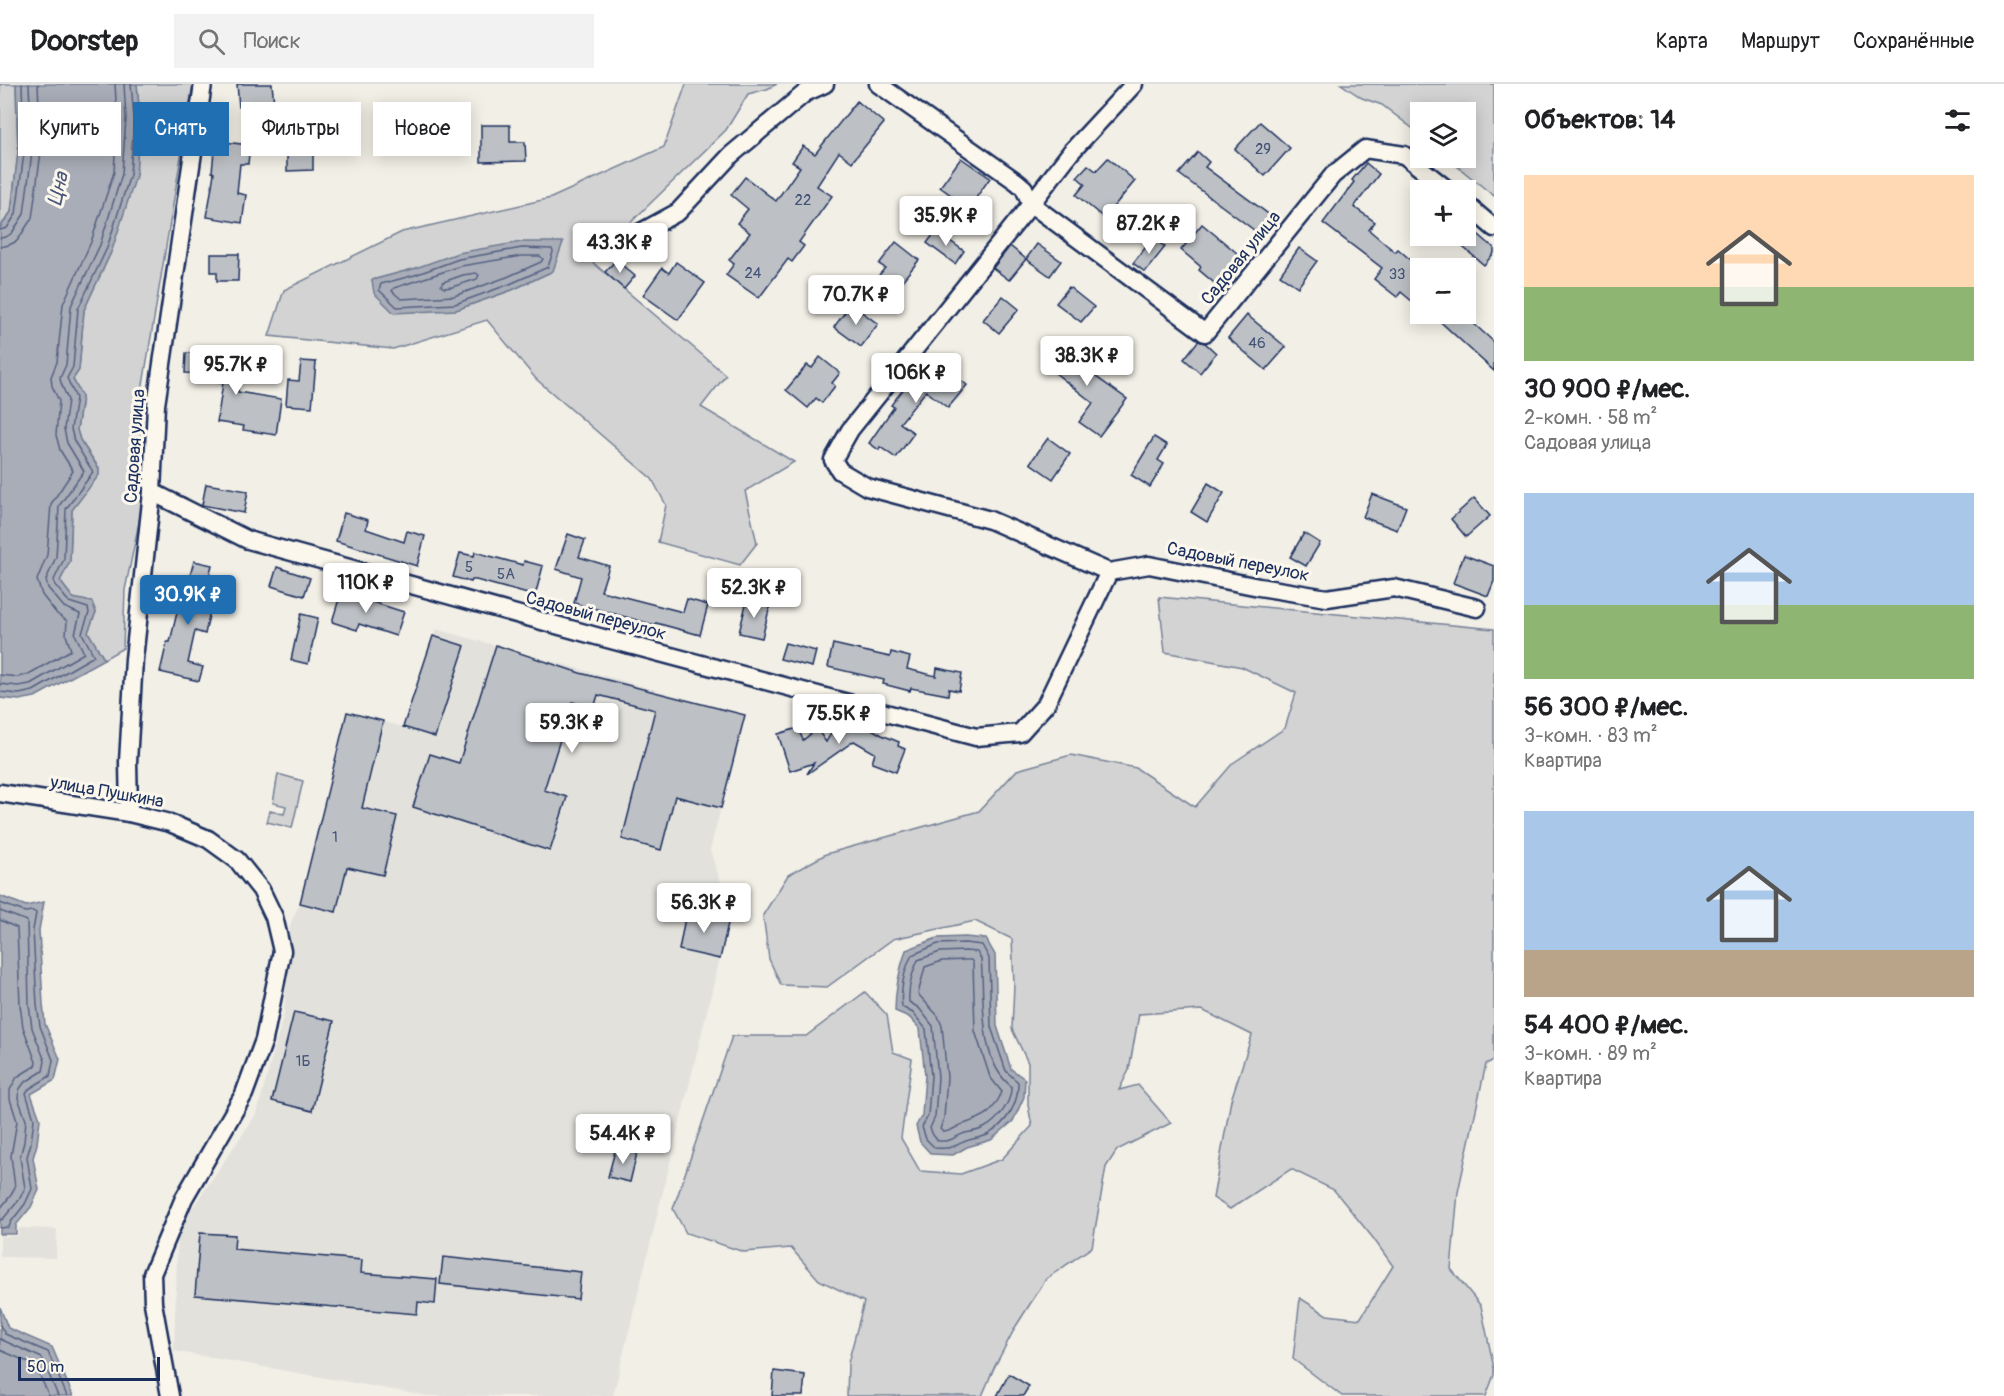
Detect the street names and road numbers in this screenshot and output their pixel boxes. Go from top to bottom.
street label: Садовая улица [1196,206,1286,310]
street label: Садовая улица [120,388,150,504]
street label: Садовый переулок [1165,537,1311,587]
street label: Садовый переулок [523,586,669,646]
street label: улица Пушкина [48,771,165,813]

